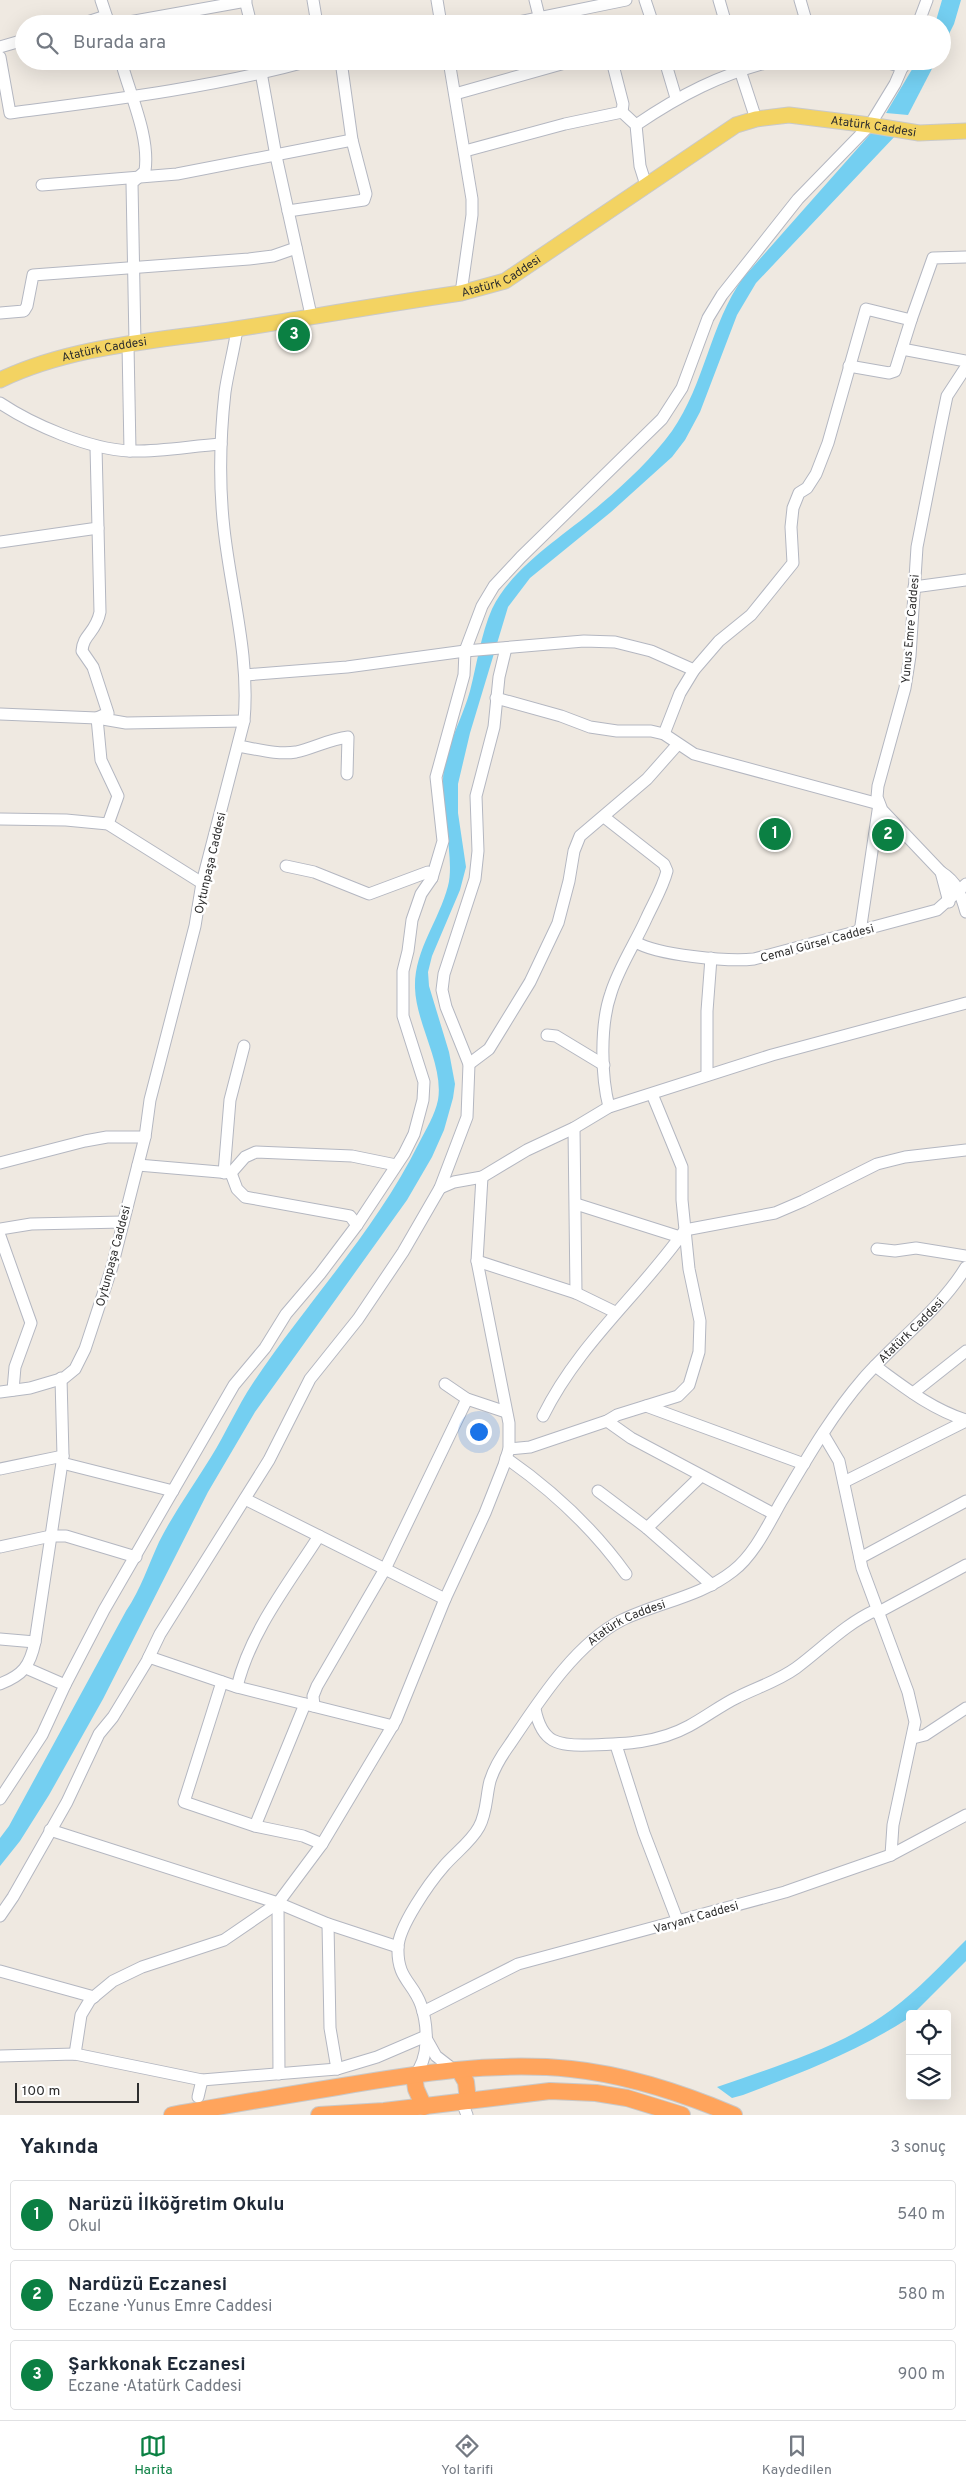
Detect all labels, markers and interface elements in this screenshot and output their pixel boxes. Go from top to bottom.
search box [15,15,951,70]
icon: search [33,29,61,57]
text: Burada ara [73,31,166,55]
street label: Atatürk Caddesi [830,113,917,141]
street label: Atatürk Caddesi [460,252,544,302]
pin: 3 [278,316,310,354]
street label: Atatürk Caddesi [60,334,148,366]
street label: Yunus Emre Caddesi [898,574,924,684]
street label: Oytunpaşa Caddesi [192,811,230,916]
pin: 1 [759,815,791,853]
pin: 2 [872,816,904,854]
street label: Cemal Gürsel Caddesi [759,921,876,967]
street label: Oytunpaşa Caddesi [93,1204,135,1308]
street label: Atatürk Caddesi [875,1295,948,1367]
your location [466,1419,492,1445]
street label: Atatürk Caddesi [584,1597,668,1650]
street label: Varyant Caddesi [652,1898,741,1938]
map controls [906,2010,951,2100]
button: locate [906,2010,951,2055]
button: layers [906,2055,951,2100]
scale bar [15,2080,139,2103]
text: 100 m [22,2083,60,2100]
text: Yakında [20,2134,99,2161]
text: 3 sonuç [890,2138,946,2158]
text: Narüzü İlköğretim Okulu [68,2193,285,2217]
text: 1 [34,2205,40,2225]
text: 540 m [897,2205,945,2225]
text: Okul [68,2217,101,2237]
text: Nardüzü Eczanesi [68,2273,227,2297]
text: 2 [32,2285,42,2305]
text: 580 m [898,2285,945,2305]
text: Eczane · Yunus Emre Caddesi [68,2297,272,2317]
text: Şarkkonak Eczanesi [68,2353,246,2377]
text: 3 [32,2365,42,2385]
text: 900 m [898,2365,945,2385]
text: Eczane · Atatürk Caddesi [68,2377,242,2397]
tab: Harita [134,2432,173,2479]
tab: Yol tarifi [441,2432,493,2479]
tab: Kaydedilen [762,2432,832,2479]

